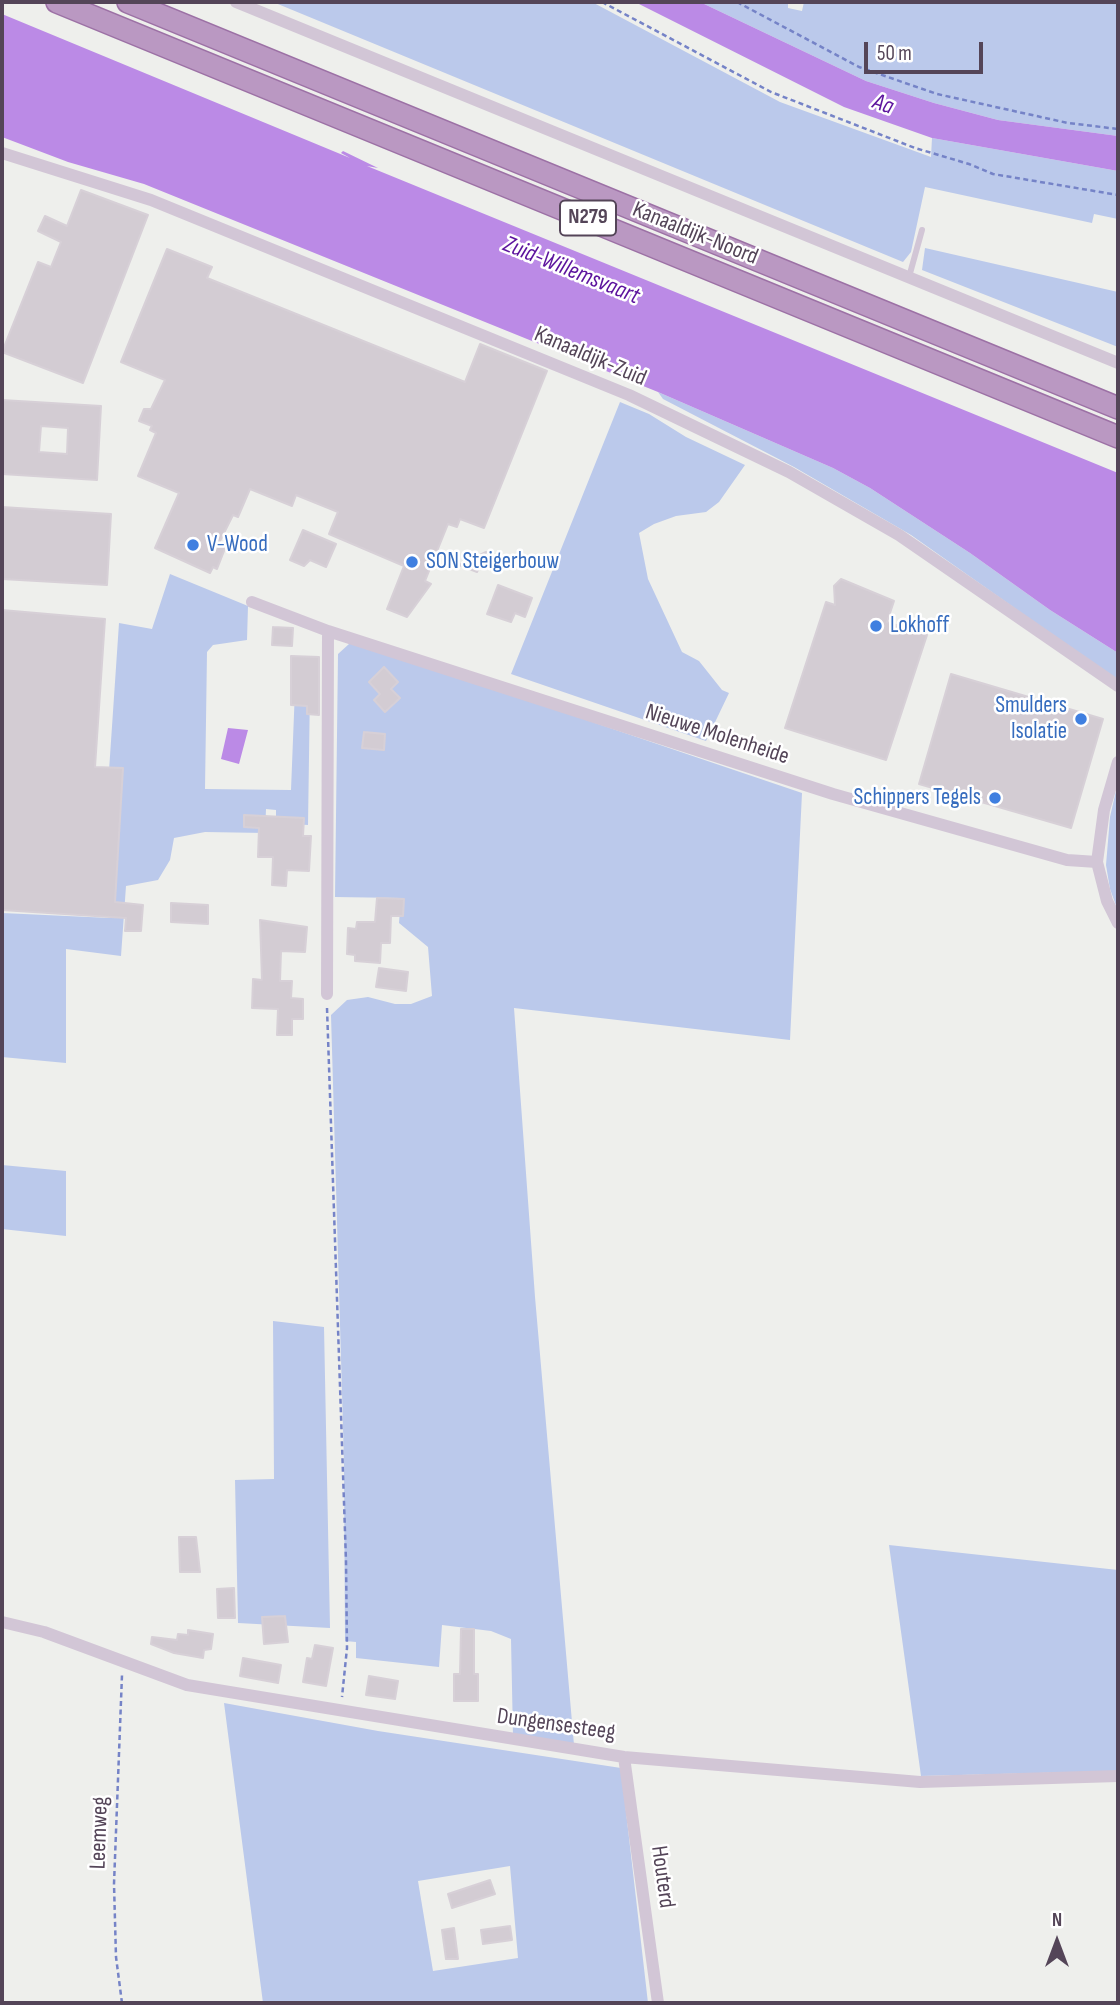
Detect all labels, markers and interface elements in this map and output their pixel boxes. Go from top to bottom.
scale bar [868,28,987,72]
text: 50 m [877,41,912,66]
water label: Aa [869,88,897,122]
street label: Kanaaldijk-Noord [628,196,762,272]
road number: N279 [560,200,616,235]
water label: Zuid-Willemsvaart [498,231,644,311]
street label: Kanaaldijk-Zuid [530,321,650,393]
place label: V-Wood [207,531,268,559]
marker: V-Wood [185,537,201,553]
place label: SON Steigerbouw [426,548,559,576]
marker: SON Steigerbouw [404,554,420,570]
place label: Lokhoff [890,612,949,640]
marker: Lokhoff [868,618,884,634]
place label: Smulders Isolatie [995,692,1067,746]
street label: Nieuwe Molenheide [642,699,792,771]
marker: Smulders Isolatie [1073,711,1089,727]
place label: Schippers Tegels [853,784,981,812]
marker: Schippers Tegels [987,790,1003,806]
street label: Dungensesteeg [495,1703,617,1747]
street label: Leemweg [85,1796,115,1870]
street label: Houterd [644,1844,680,1910]
north arrow [1022,1907,1092,1977]
text: N [1052,1909,1062,1932]

